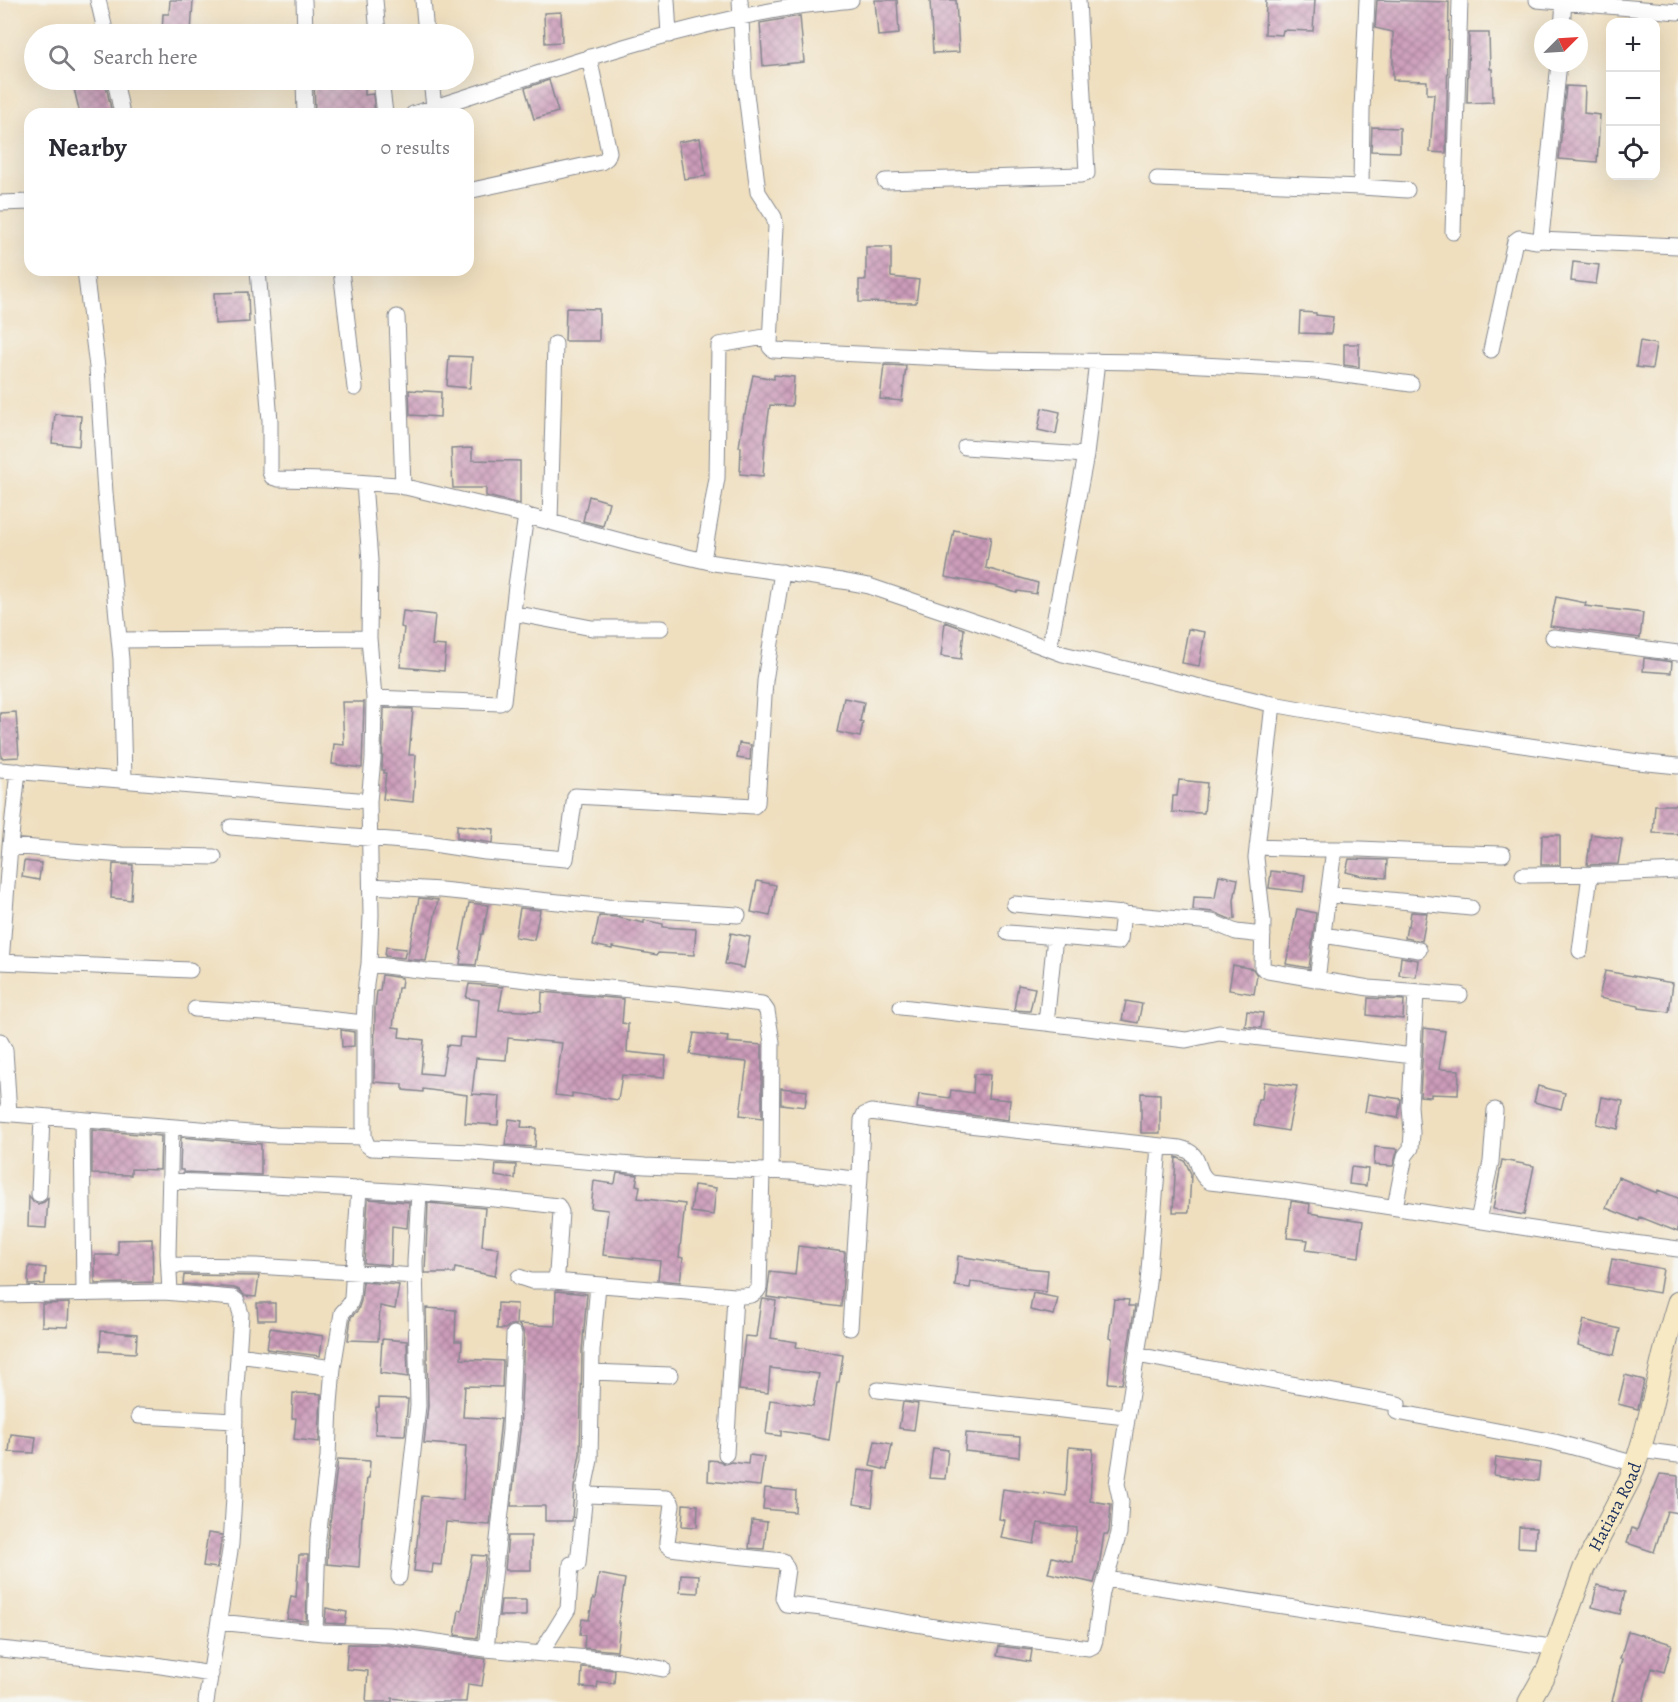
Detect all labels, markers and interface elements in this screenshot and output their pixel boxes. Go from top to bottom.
north arrow [1534,18,1588,72]
map controls [1606,18,1660,180]
button: + [1606,18,1660,72]
search box [24,24,474,90]
icon: search [45,41,78,74]
text: Search here [93,42,198,72]
button: − [1606,72,1660,126]
button: locate [1606,126,1660,180]
text: Nearby [48,130,127,165]
text: 0 results [381,134,450,161]
street label: Hatiara Road [1583,1459,1647,1556]

